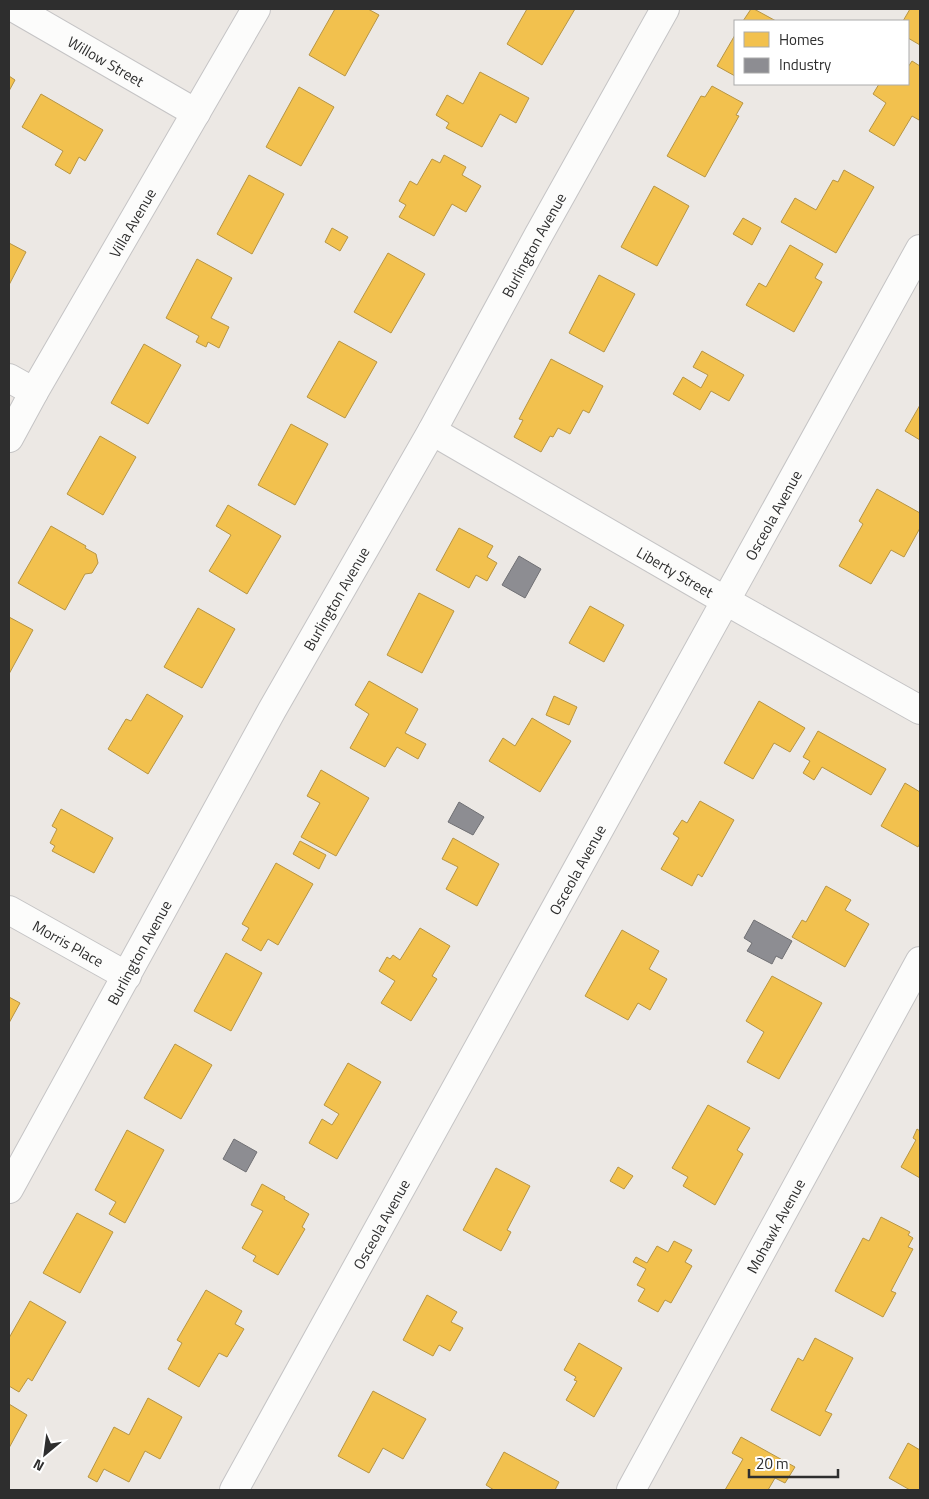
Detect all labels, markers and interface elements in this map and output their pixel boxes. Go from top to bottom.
legend [734,20,909,85]
text: Homes [779,28,824,51]
street label: Willow Street [64,30,149,93]
text: Industry [779,53,831,76]
street label: Villa Avenue [103,184,161,262]
street label: Burlington Avenue [495,188,572,301]
street label: Osceola Avenue [739,466,807,564]
street label: Liberty Street [632,540,719,603]
street label: Burlington Avenue [297,542,375,655]
street label: Osceola Avenue [543,820,611,919]
street label: Burlington Avenue [101,896,177,1009]
street label: Morris Place [29,914,108,972]
street label: Mohawk Avenue [740,1174,811,1277]
street label: Osceola Avenue [347,1175,415,1273]
north arrow [20,1429,70,1479]
scale bar [749,1446,838,1478]
text: 20 m [756,1452,789,1475]
text: N [29,1454,48,1477]

